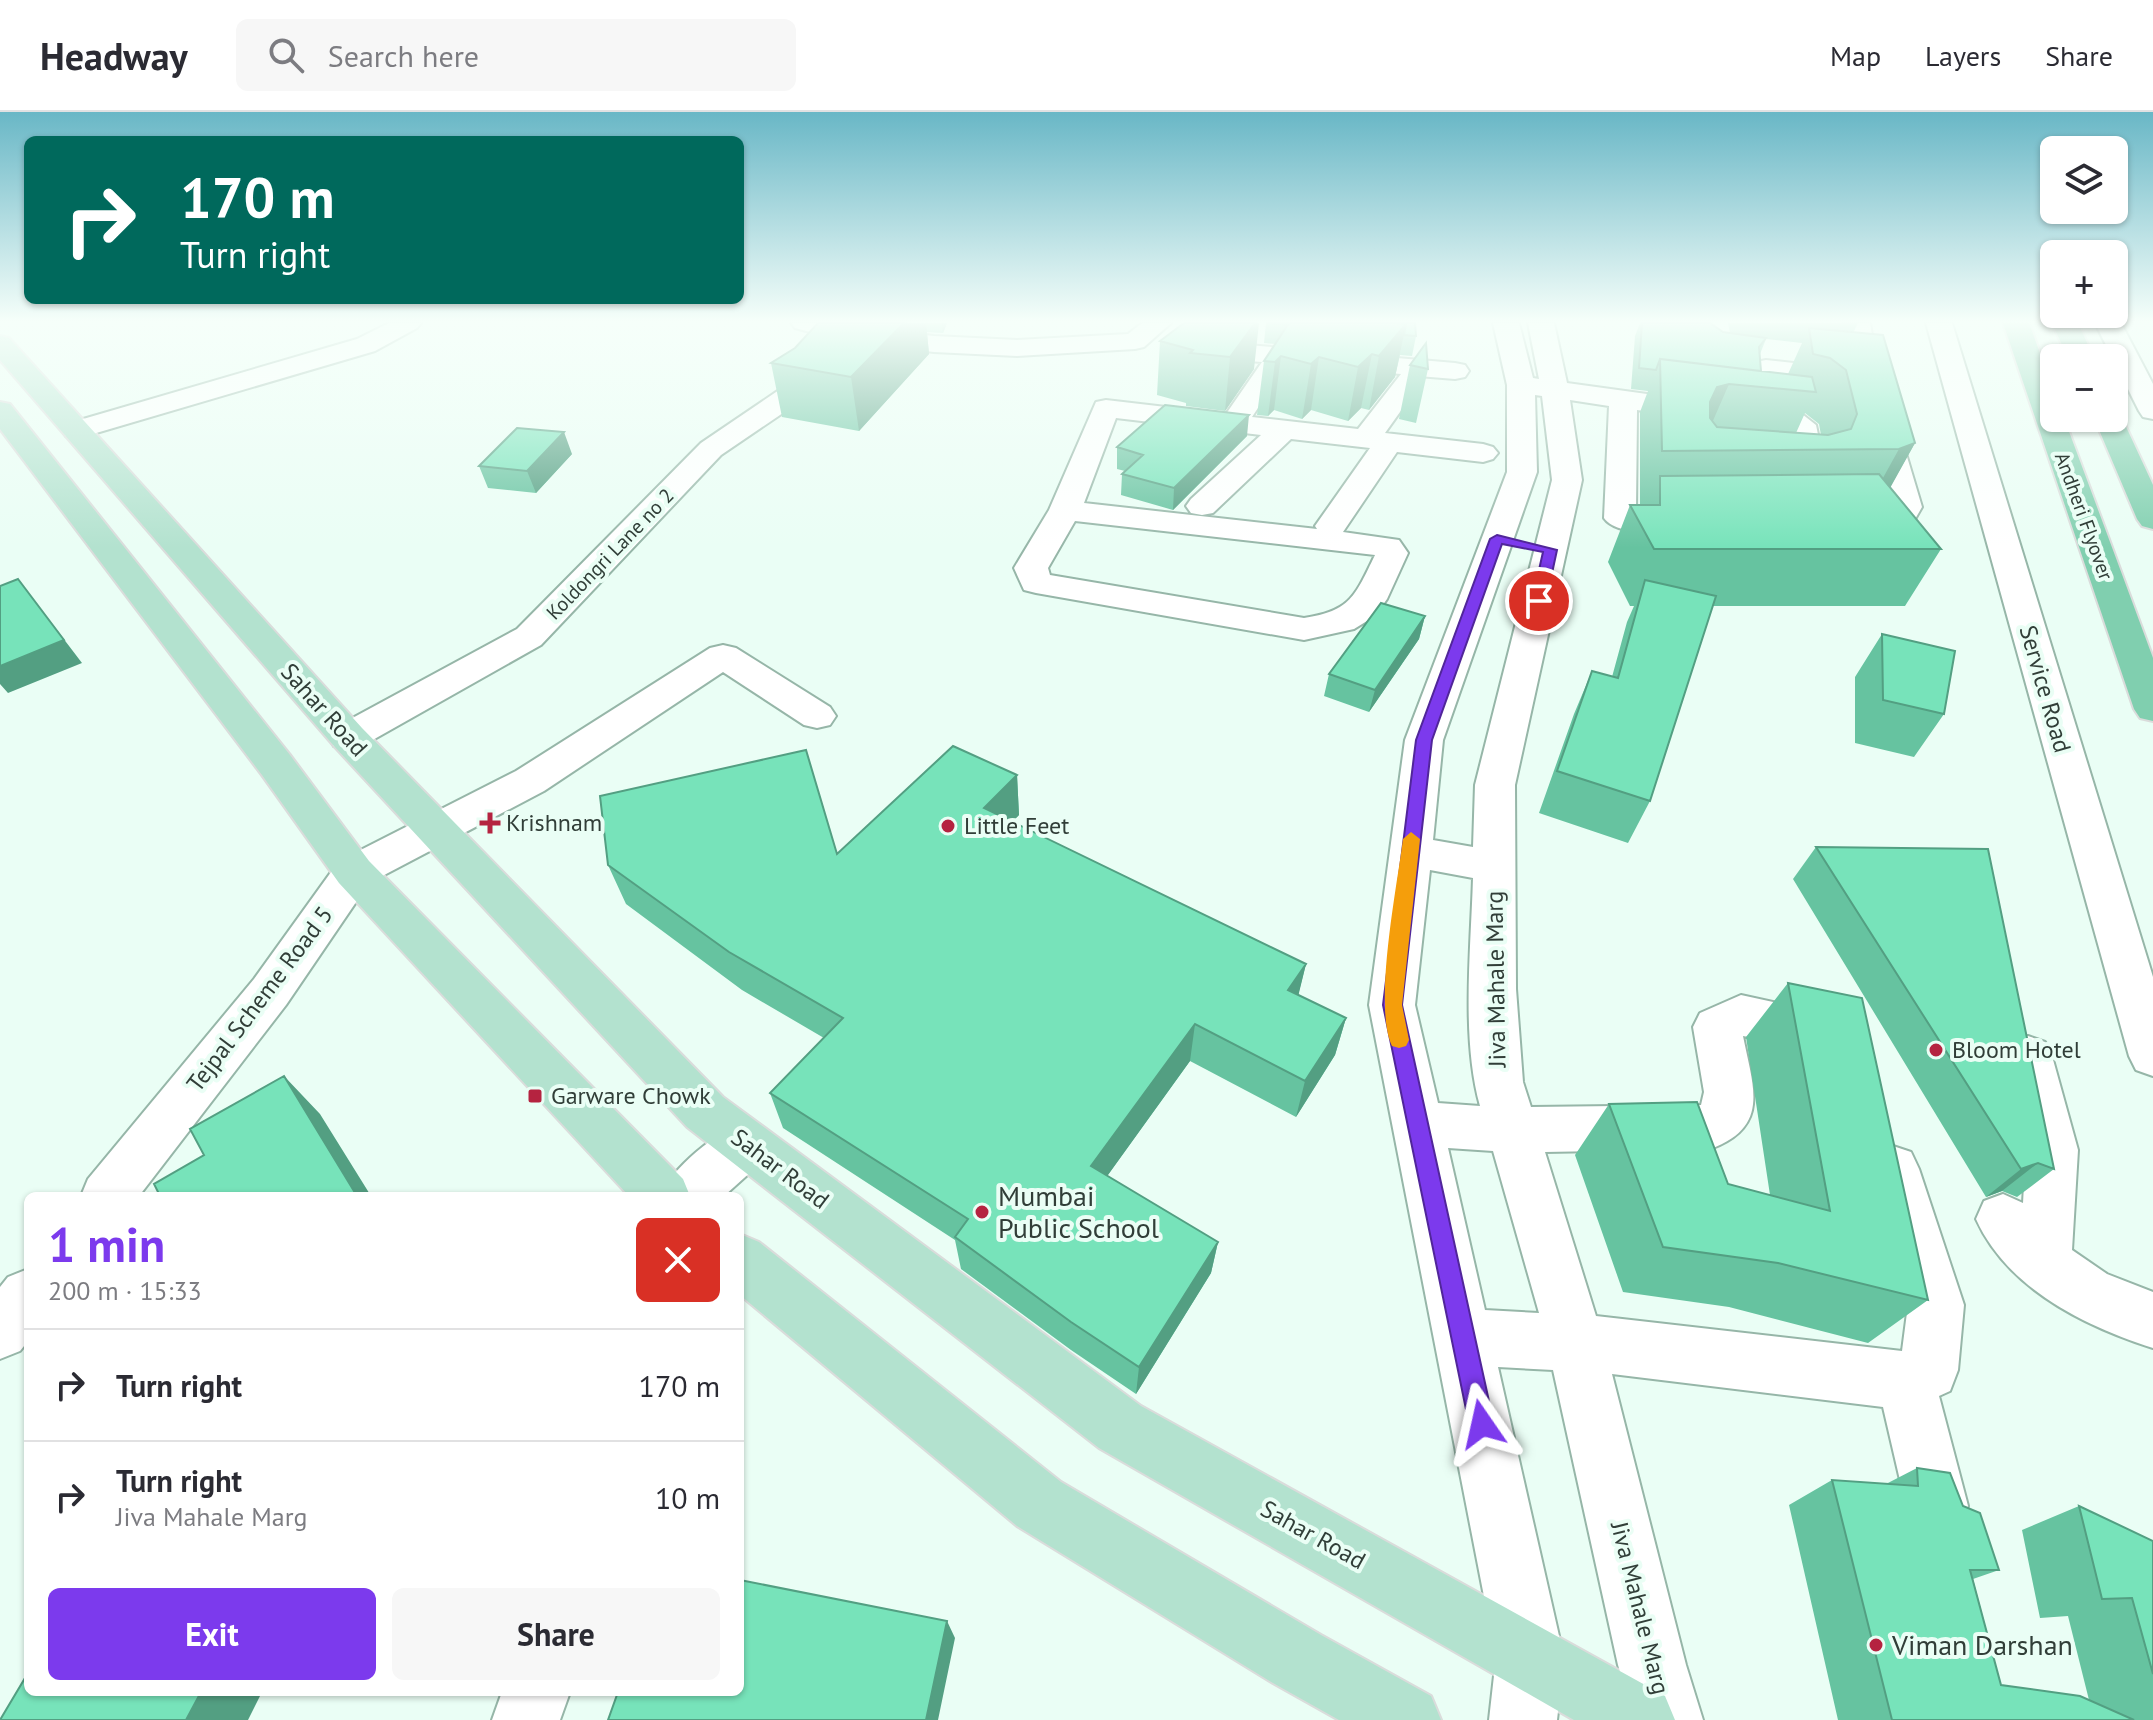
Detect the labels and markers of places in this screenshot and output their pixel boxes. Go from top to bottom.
pin [1505,567,1573,635]
place label: Krishnam [506,807,602,838]
place label: Little Feet [964,810,1069,841]
marker: Krishnam [481,814,499,832]
marker: Little Feet [939,817,957,835]
place label: Bloom Hotel [1952,1034,2081,1065]
marker: Bloom Hotel [1927,1041,1945,1059]
place label: Garware Chowk [551,1080,711,1111]
marker: Garware Chowk [526,1087,544,1105]
place label: Mumbai Public School [998,1177,1159,1246]
marker: Mumbai Public School [973,1203,991,1221]
place label: Viman Darshan [1891,1626,2073,1663]
marker: Viman Darshan [1867,1636,1885,1654]

